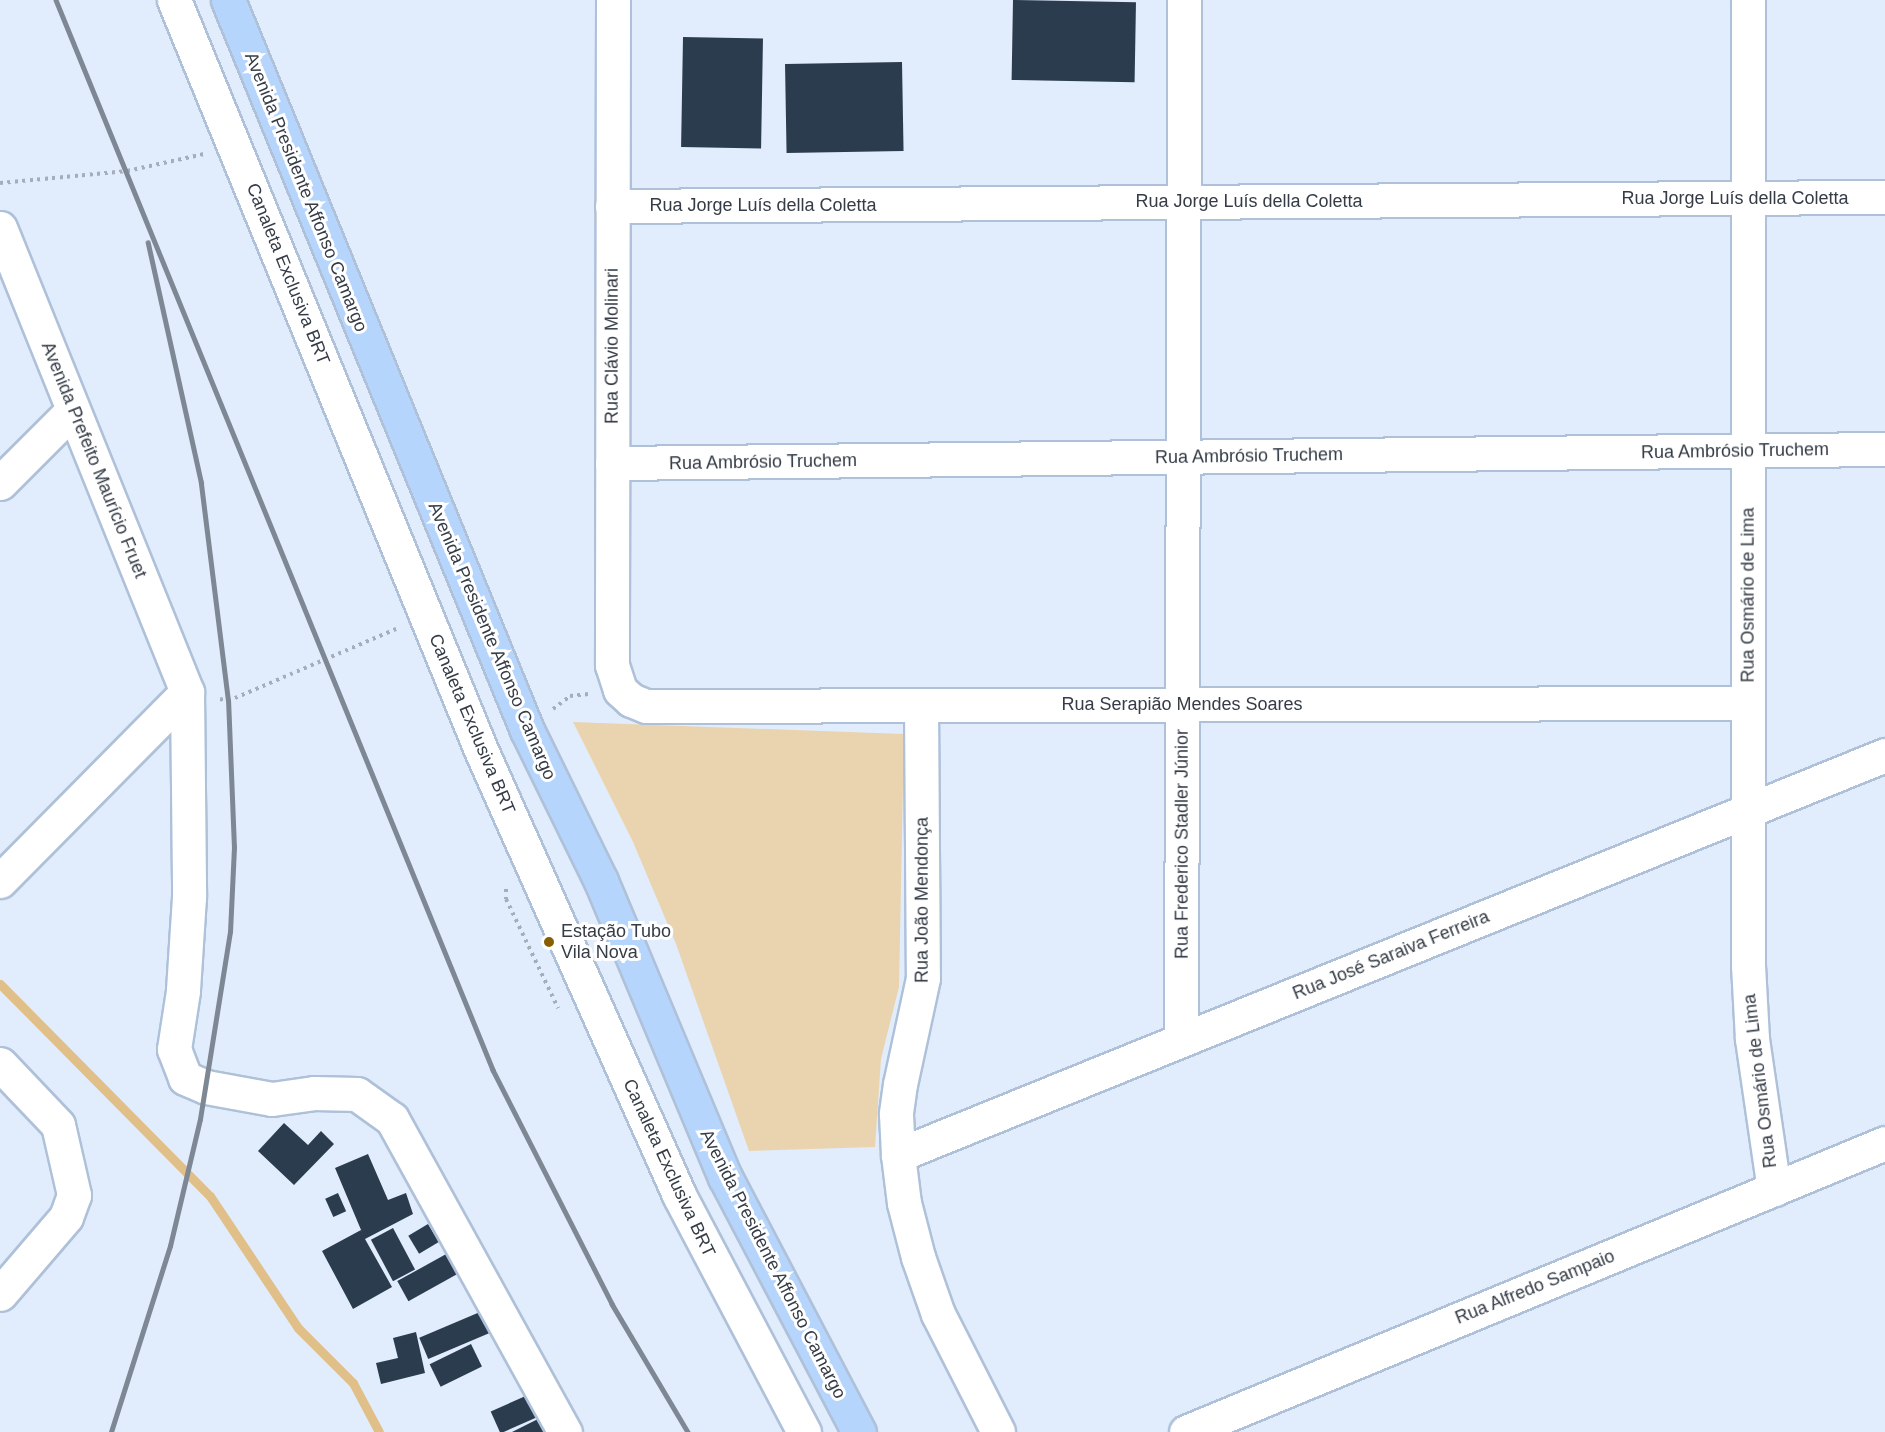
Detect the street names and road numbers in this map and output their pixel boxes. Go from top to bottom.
street label: Avenida Presidente Affonso Camargo [240,49,372,335]
street label: Canaleta Exclusiva BRT [242,180,334,368]
street label: Rua Jorge Luís della Coletta [1621,187,1849,209]
street label: Rua Jorge Luís della Coletta [1135,190,1363,212]
street label: Rua Jorge Luís della Coletta [649,194,877,216]
street label: Rua Clávio Molinari [601,268,623,424]
street label: Avenida Prefeito Maurício Fruet [37,339,151,581]
street label: Rua Ambrósio Truchem [1640,439,1830,463]
street label: Rua Ambrósio Truchem [1154,444,1344,468]
street label: Rua Ambrósio Truchem [668,450,858,474]
street label: Avenida Presidente Affonso Camargo [423,498,561,784]
street label: Rua Osmário de Lima [1737,507,1759,683]
street label: Canaleta Exclusiva BRT [424,631,520,817]
street label: Rua Serapião Mendes Soares [1061,693,1303,715]
street label: Rua Frederico Stadler Júnior [1171,729,1193,959]
street label: Rua João Mendonça [911,817,933,983]
street label: Rua José Saraiva Ferreira [1290,906,1492,1004]
street label: Rua Osmário de Lima [1739,993,1781,1169]
street label: Canaleta Exclusiva BRT [618,1076,720,1260]
street label: Avenida Presidente Affonso Camargo [695,1125,851,1403]
street label: Rua Alfredo Sampaio [1452,1245,1618,1329]

